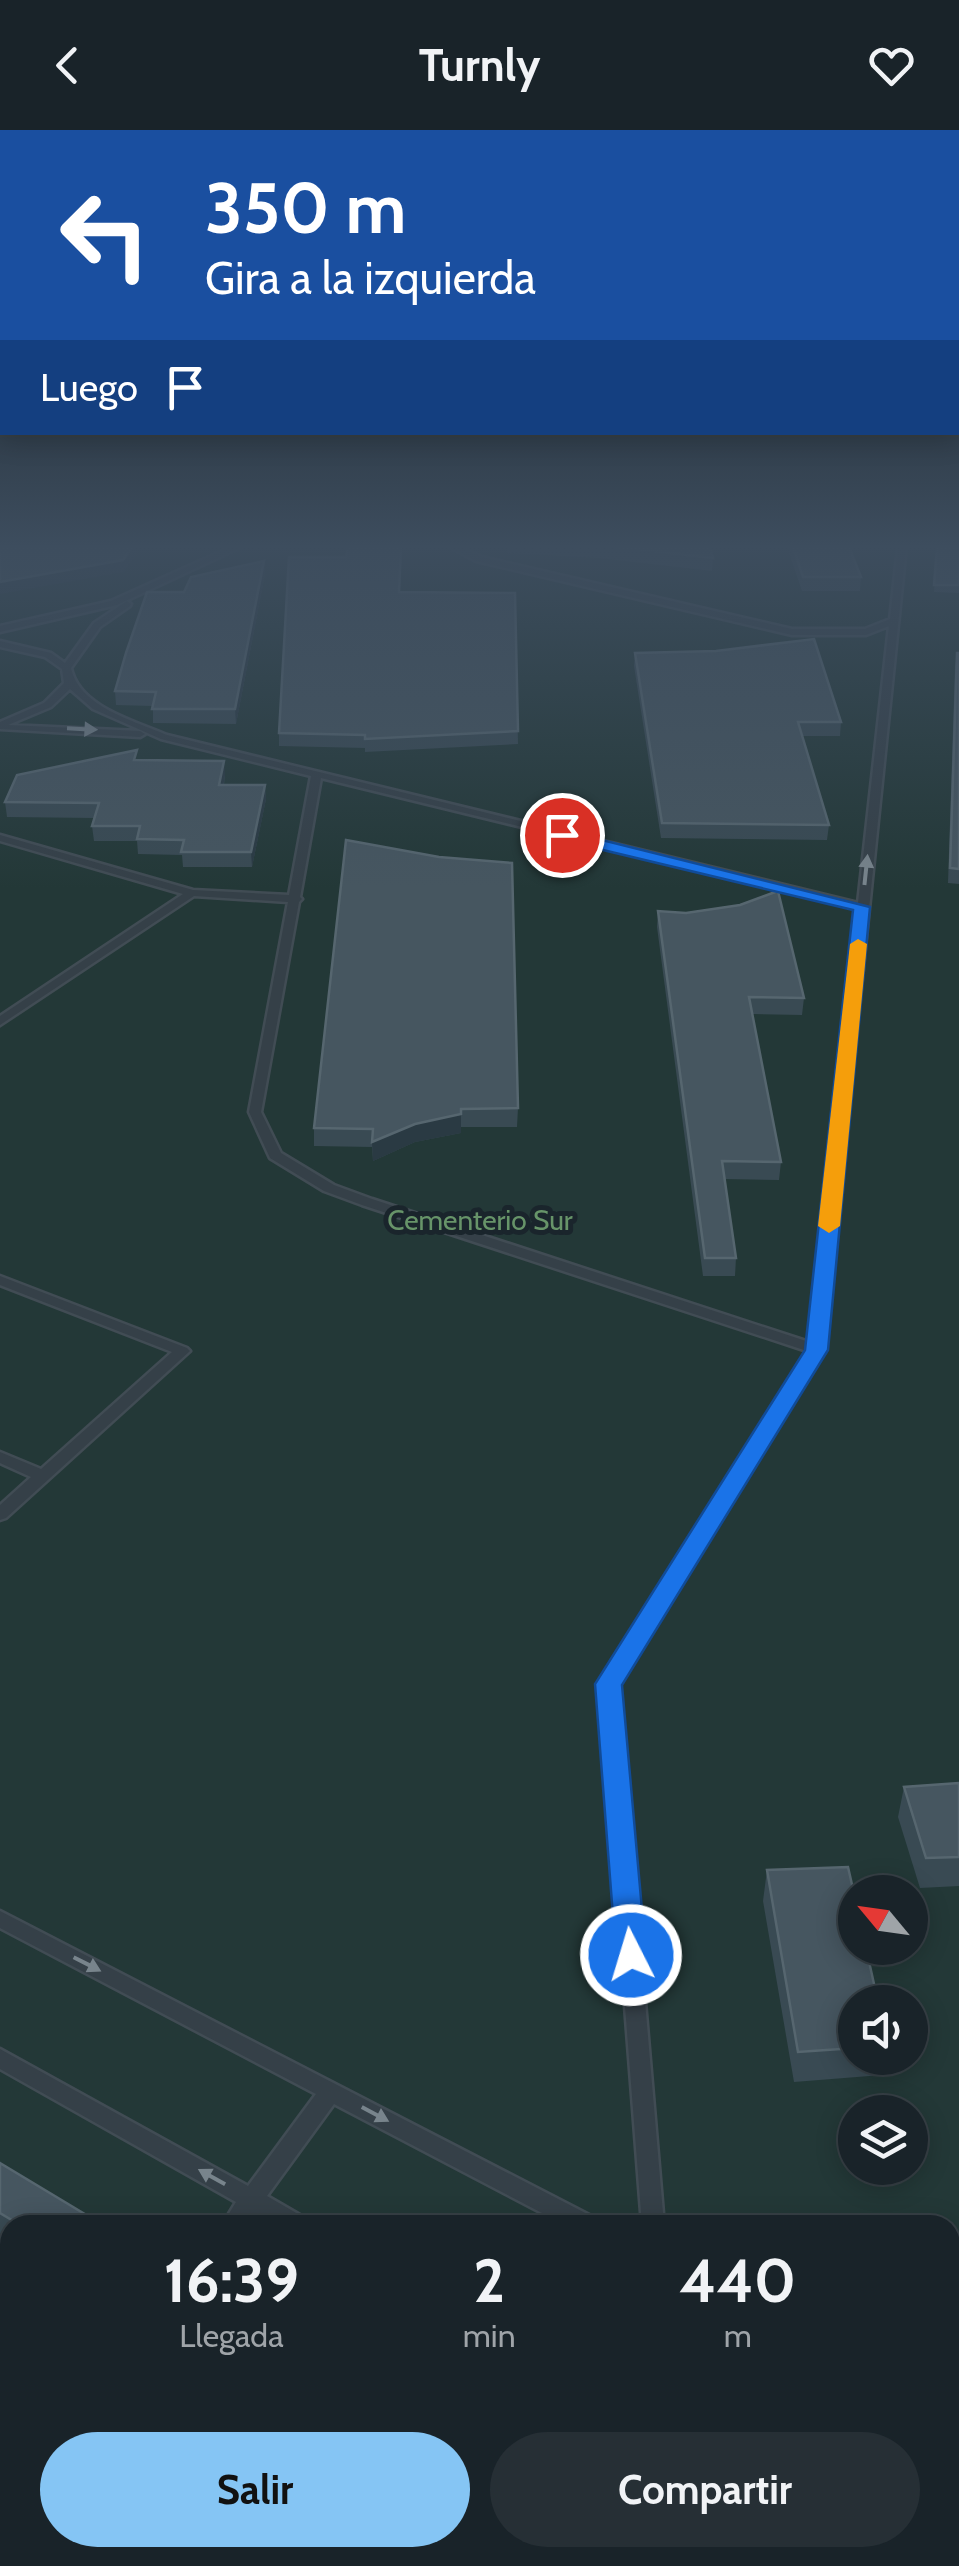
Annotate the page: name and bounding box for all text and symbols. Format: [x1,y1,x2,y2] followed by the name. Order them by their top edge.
[40,38,95,93] icon: back
[419,38,540,92] text: Turnly
[864,38,919,93] icon: heart
[205,165,406,251] text: 350 m
[40,170,170,300] icon: left
[205,251,536,305] text: Gira a la izquierda
[158,360,213,415] icon: arrive
[40,364,138,411] text: Luego
[67,721,99,737] one-way arrow
[520,793,605,878] pin
[535,808,590,863] icon: arrive
[858,853,874,885] one-way arrow
[387,1203,573,1237] park label: Cementerio Sur
[838,1875,928,1965] north arrow
[838,1875,928,2185] map controls
[579,1903,683,2007] position arrow
[72,1955,101,1972] one-way arrow
[838,1985,928,2075] button: sound
[838,2095,928,2185] button: layers
[361,2105,390,2122] one-way arrow
[197,2169,226,2186] one-way arrow
[164,2244,299,2317] text: 16:39
[473,2244,505,2317] text: 2
[679,2244,796,2317] text: 440
[179,2316,284,2355] text: Llegada
[463,2316,516,2355] text: min
[724,2316,752,2355] text: m
[40,2432,470,2547] button: Salir
[490,2432,920,2547] button: Compartir

